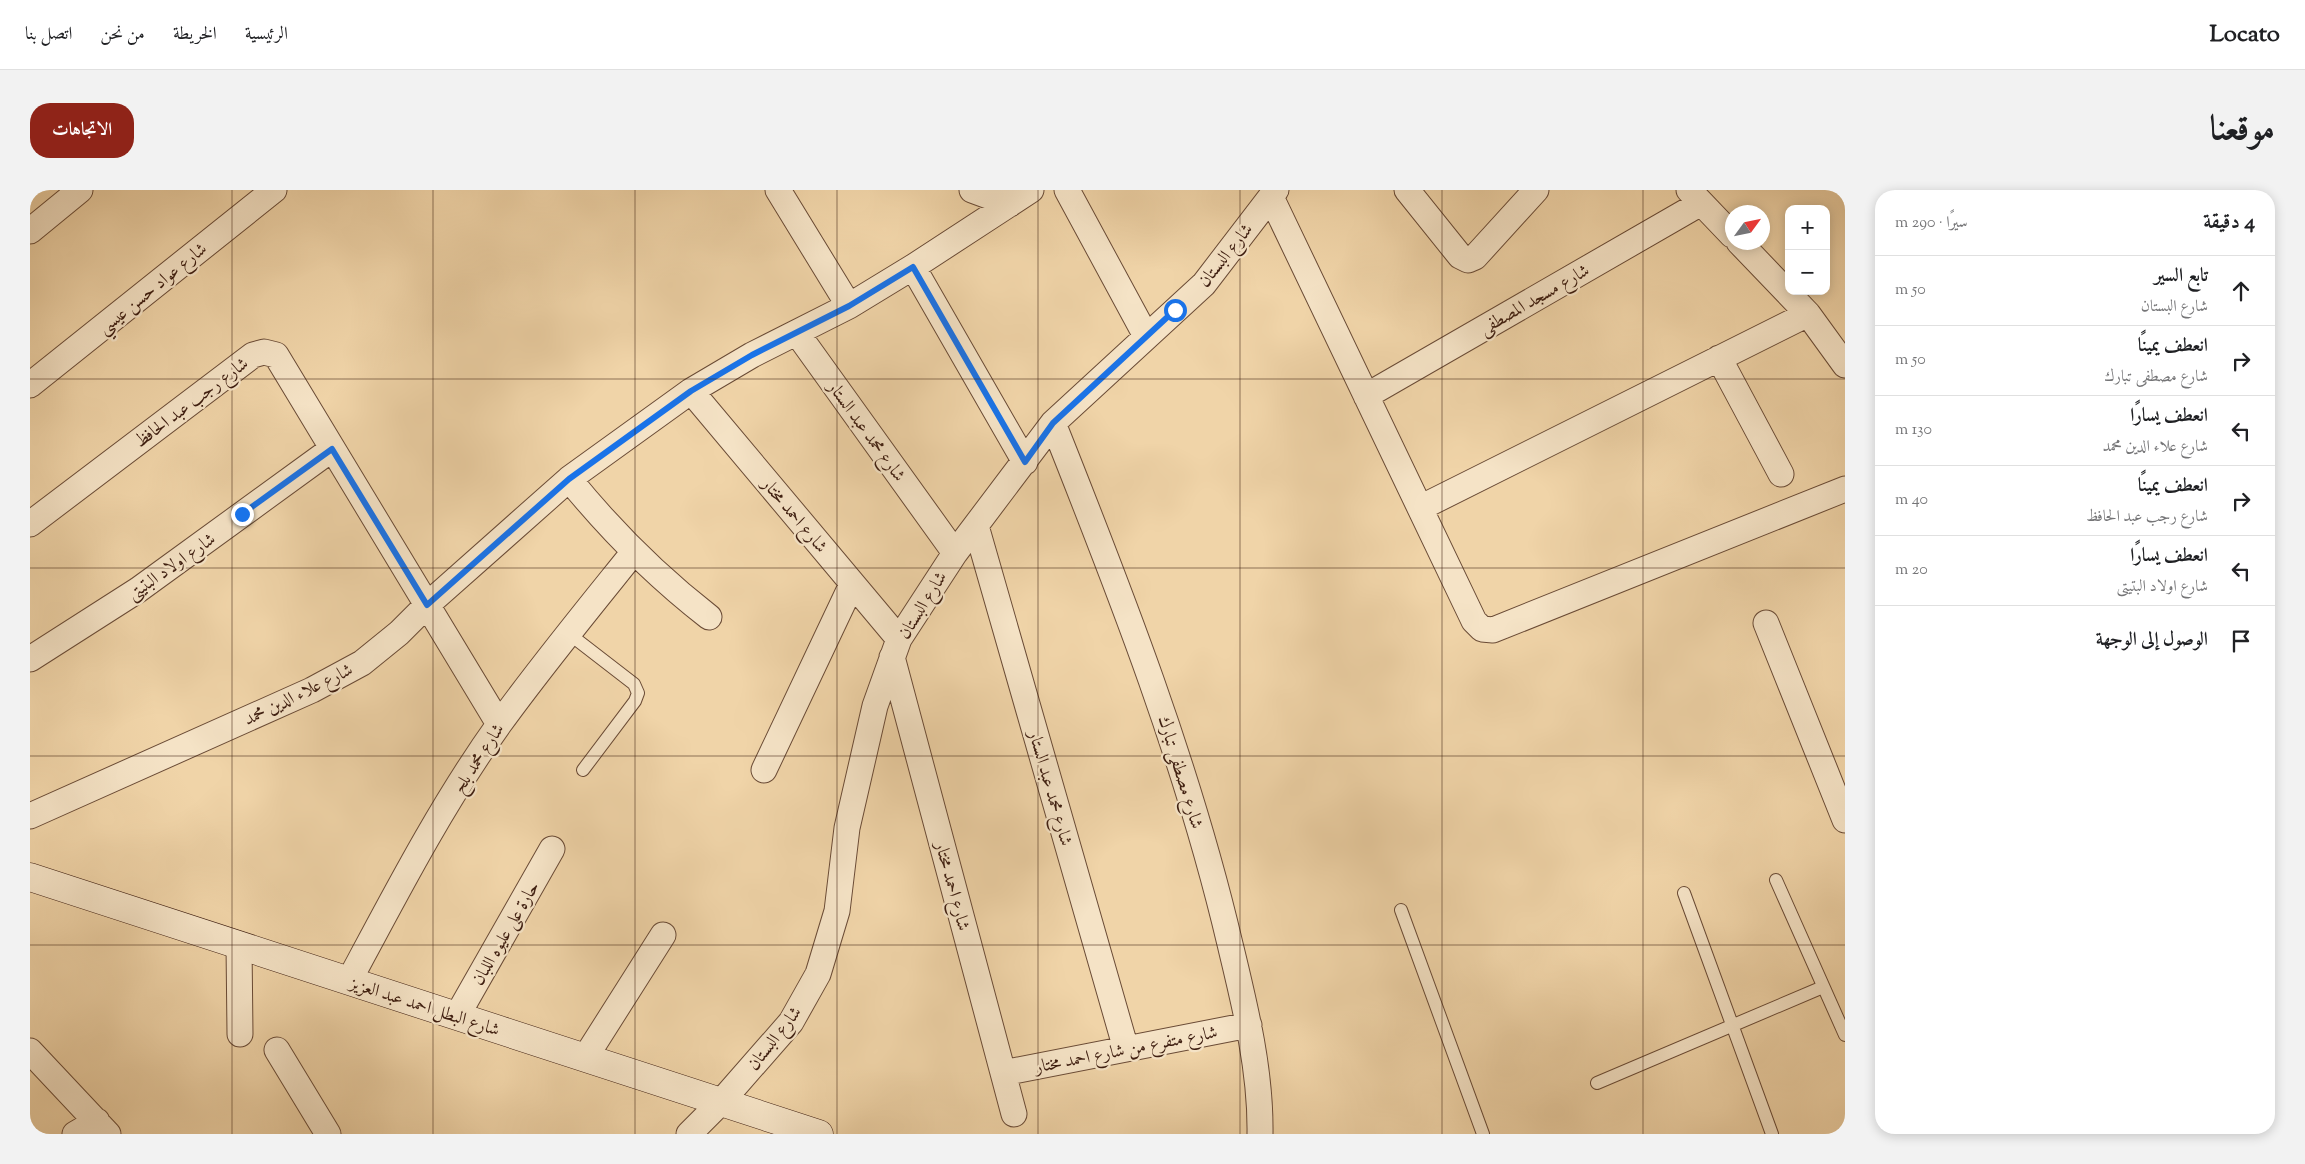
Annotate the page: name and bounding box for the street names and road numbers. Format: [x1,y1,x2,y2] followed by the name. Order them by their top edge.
[1193,219,1260,294] street label: شارع البستان
[93,237,215,343] street label: شارع عواد حسن عيسي
[1475,259,1595,343] street label: شارع مسجد المصطفى
[130,352,255,455] street label: شارع رجب عبد الحافظ
[819,375,911,488] street label: شارع محمد عبد الستار
[753,472,833,560] street label: شارع احمد مختار
[122,527,222,608] street label: شارع اولاد البتيتى
[893,567,955,645] street label: شارع البستان
[240,658,358,733] street label: شارع علاء الدين محمد
[1150,713,1209,832] street label: شارع مصطفى تبارك
[447,719,513,800] street label: شارع محمد بلح
[1020,726,1078,849] street label: شارع محمد عبد الستار
[926,837,975,934] street label: شارع احمد مختار
[466,877,547,991] street label: حارة على عليوه اللبان
[344,971,503,1044] street label: شارع البطل احمد عبد العزيز
[742,1001,809,1077] street label: شارع البستان
[1031,1020,1220,1082] street label: شارع متفرع من شارع احمد مختار

